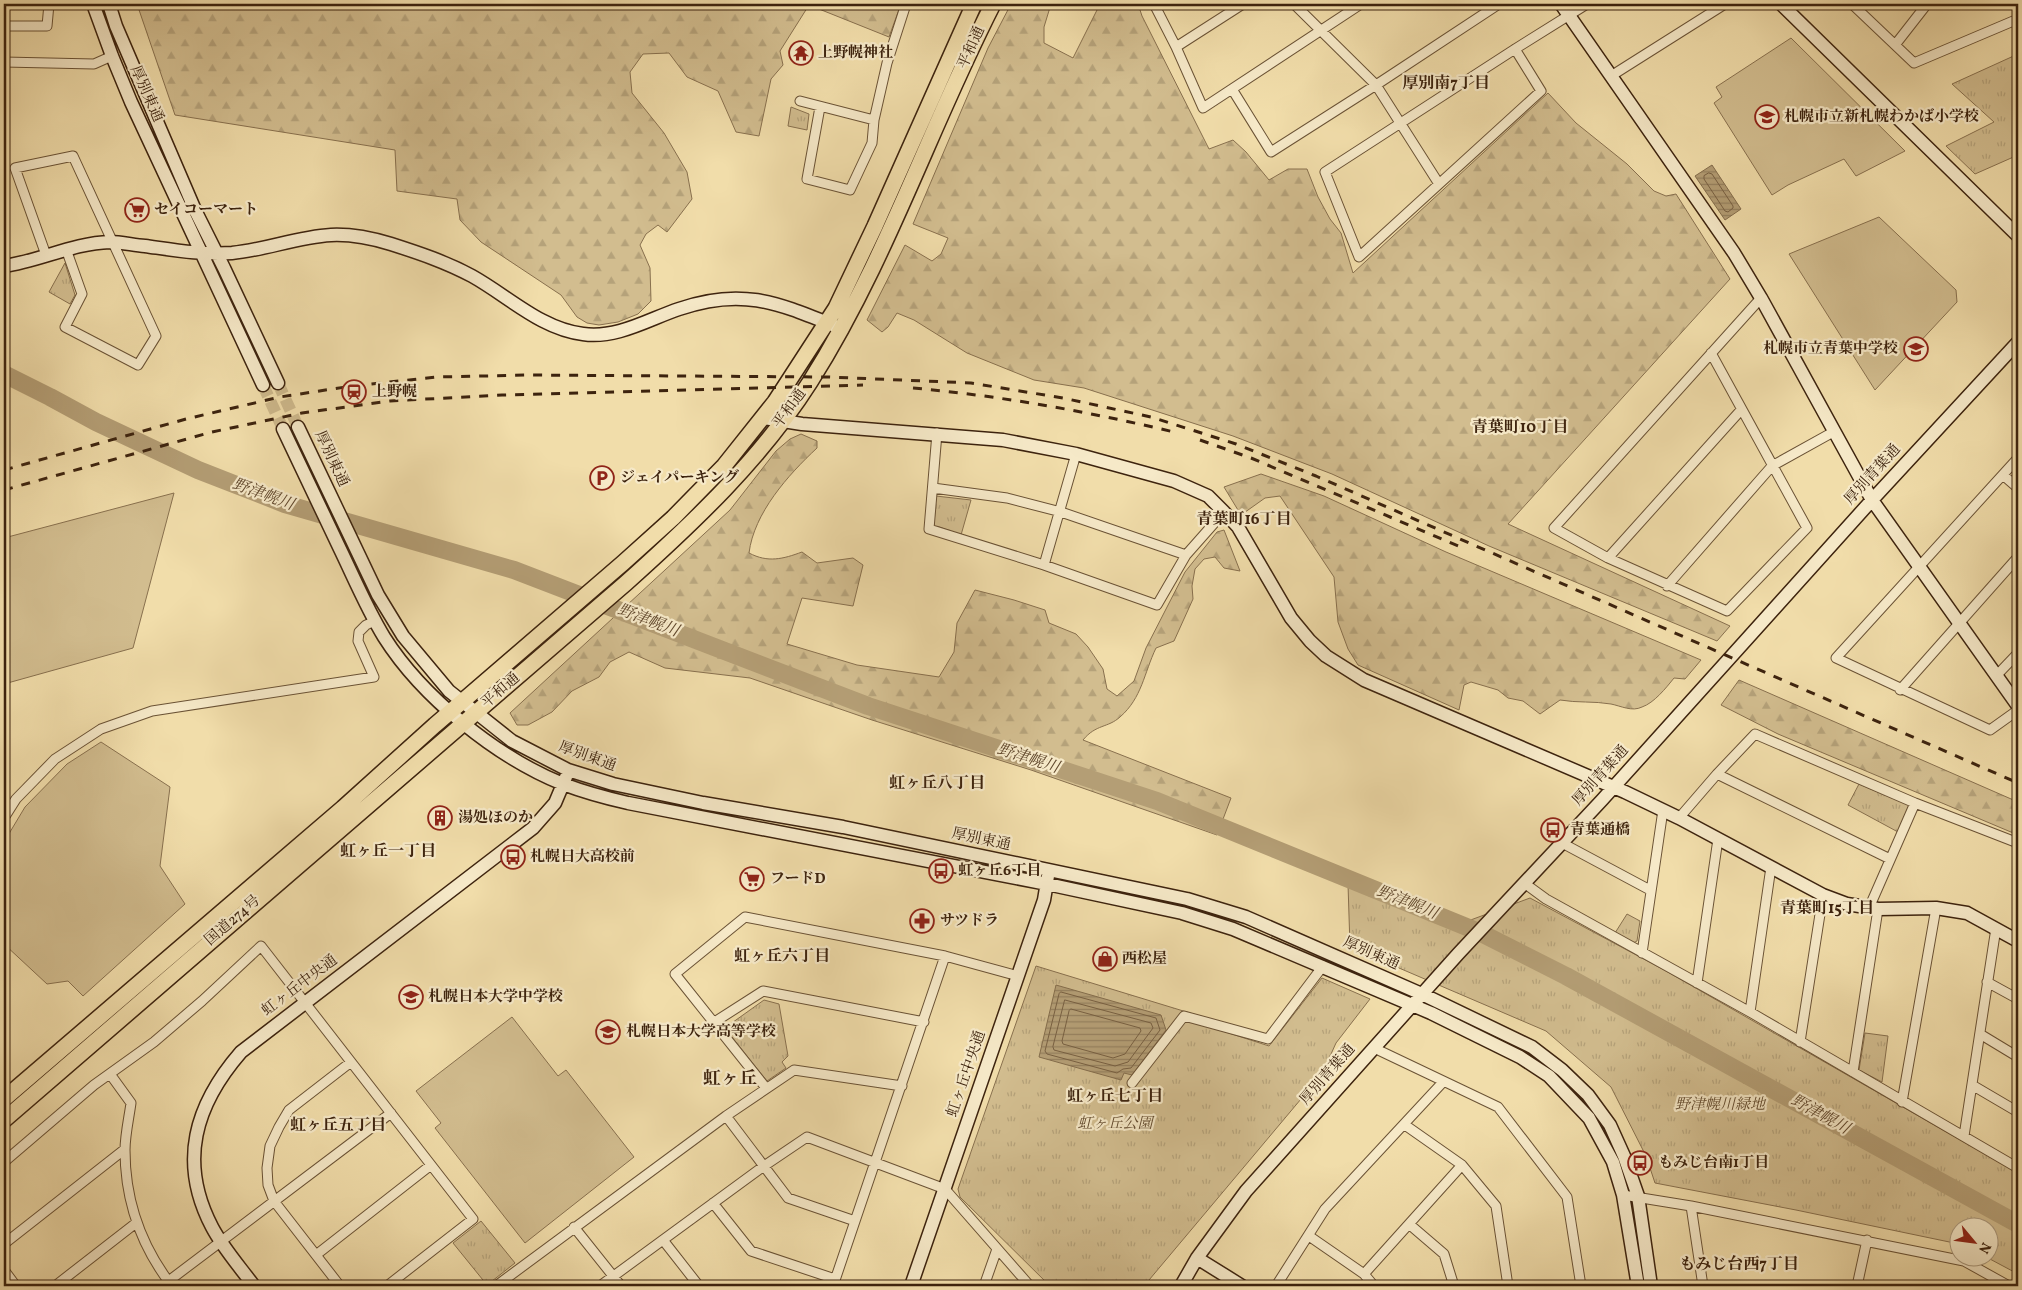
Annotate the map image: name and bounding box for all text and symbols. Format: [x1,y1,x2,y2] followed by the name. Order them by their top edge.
[953,23,991,73] street label: 平和通
[788,40,814,66] temple icon: 上野幌神社
[818,43,893,64] place label: 上野幌神社
[124,62,168,126] street label: 厚別東通
[1402,73,1490,95] district label: 厚別南7丁目
[1754,104,1780,130] school or university icon: 札幌市立新札幌わかば小学校
[1784,107,1979,128] place label: 札幌市立新札幌わかば小学校
[124,197,150,223] supermarket icon: セイコーマート
[154,200,258,221] place label: セイコーマート
[1903,336,1929,362] school or university icon: 札幌市立青葉中学校
[1763,339,1898,360] place label: 札幌市立青葉中学校
[341,379,367,405] station icon: 上野幌
[372,382,417,403] place label: 上野幌
[768,385,812,433] street label: 平和通
[1472,417,1568,439] district label: 青葉町10丁目
[309,427,353,491] street label: 厚別東通
[1840,440,1906,510] street label: 厚別青葉通
[589,465,615,491] parking icon: ジェイパーキング
[620,468,739,489] place label: ジェイパーキング
[229,474,299,517] water label: 野津幌川
[1196,509,1292,531] district label: 青葉町16丁目
[614,599,684,643] water label: 野津幌川
[477,668,525,714] street label: 平和通
[555,737,619,777] street label: 厚別東通
[994,739,1064,780] water label: 野津幌川
[1568,741,1634,811] street label: 厚別青葉通
[889,773,985,795] district label: 虹ヶ丘八丁目
[427,805,453,831] building icon: 湯処ほのか
[458,808,533,829] place label: 湯処ほのか
[1540,817,1566,843] bus stop icon: 青葉通橋
[1570,820,1630,841] place label: 青葉通橋
[949,823,1013,857] street label: 厚別東通
[340,841,436,863] district label: 虹ヶ丘一丁目
[500,844,526,870] bus stop icon: 札幌日大高校前
[530,847,635,868] place label: 札幌日大高校前
[928,858,954,884] bus stop icon: 虹ヶ丘6丁目
[958,861,1041,882] place label: 虹ヶ丘6丁目
[739,866,765,892] supermarket icon: フードD
[770,869,826,890] place label: フードD
[1373,881,1443,926] water label: 野津幌川
[201,891,265,951] street label: 国道274号
[1780,898,1874,920] district label: 青葉町15丁目
[909,908,935,934] pharmacy icon: サツドラ
[940,911,999,932] place label: サツドラ
[1339,932,1403,976] street label: 厚別東通
[734,946,830,968] district label: 虹ヶ丘六丁目
[1092,946,1118,972] shop icon: 西松屋
[1122,949,1167,970] place label: 西松屋
[258,951,342,1021] street label: 虹ヶ丘中央通
[398,984,424,1010] school or university icon: 札幌日本大学中学校
[428,987,563,1008] place label: 札幌日本大学中学校
[595,1019,621,1045] school or university icon: 札幌日本大学高等学校
[626,1022,776,1043] place label: 札幌日本大学高等学校
[942,1028,992,1120] street label: 虹ヶ丘中央通
[1295,1040,1361,1110] street label: 厚別青葉通
[703,1067,757,1092] district label: 虹ヶ丘
[1067,1086,1163,1108] district label: 虹ヶ丘七丁目
[1787,1090,1855,1141] water label: 野津幌川
[1675,1095,1767,1116] park label: 野津幌川緑地
[1077,1114,1155,1135] park label: 虹ヶ丘公園
[290,1115,386,1137] district label: 虹ヶ丘五丁目
[1627,1150,1653,1176] bus stop icon: もみじ台南1丁目
[1658,1153,1769,1174] place label: もみじ台南1丁目
[1950,1218,2000,1268] north arrow
[1973,1239,1995,1257] text: N
[1679,1254,1799,1276] district label: もみじ台西7丁目

